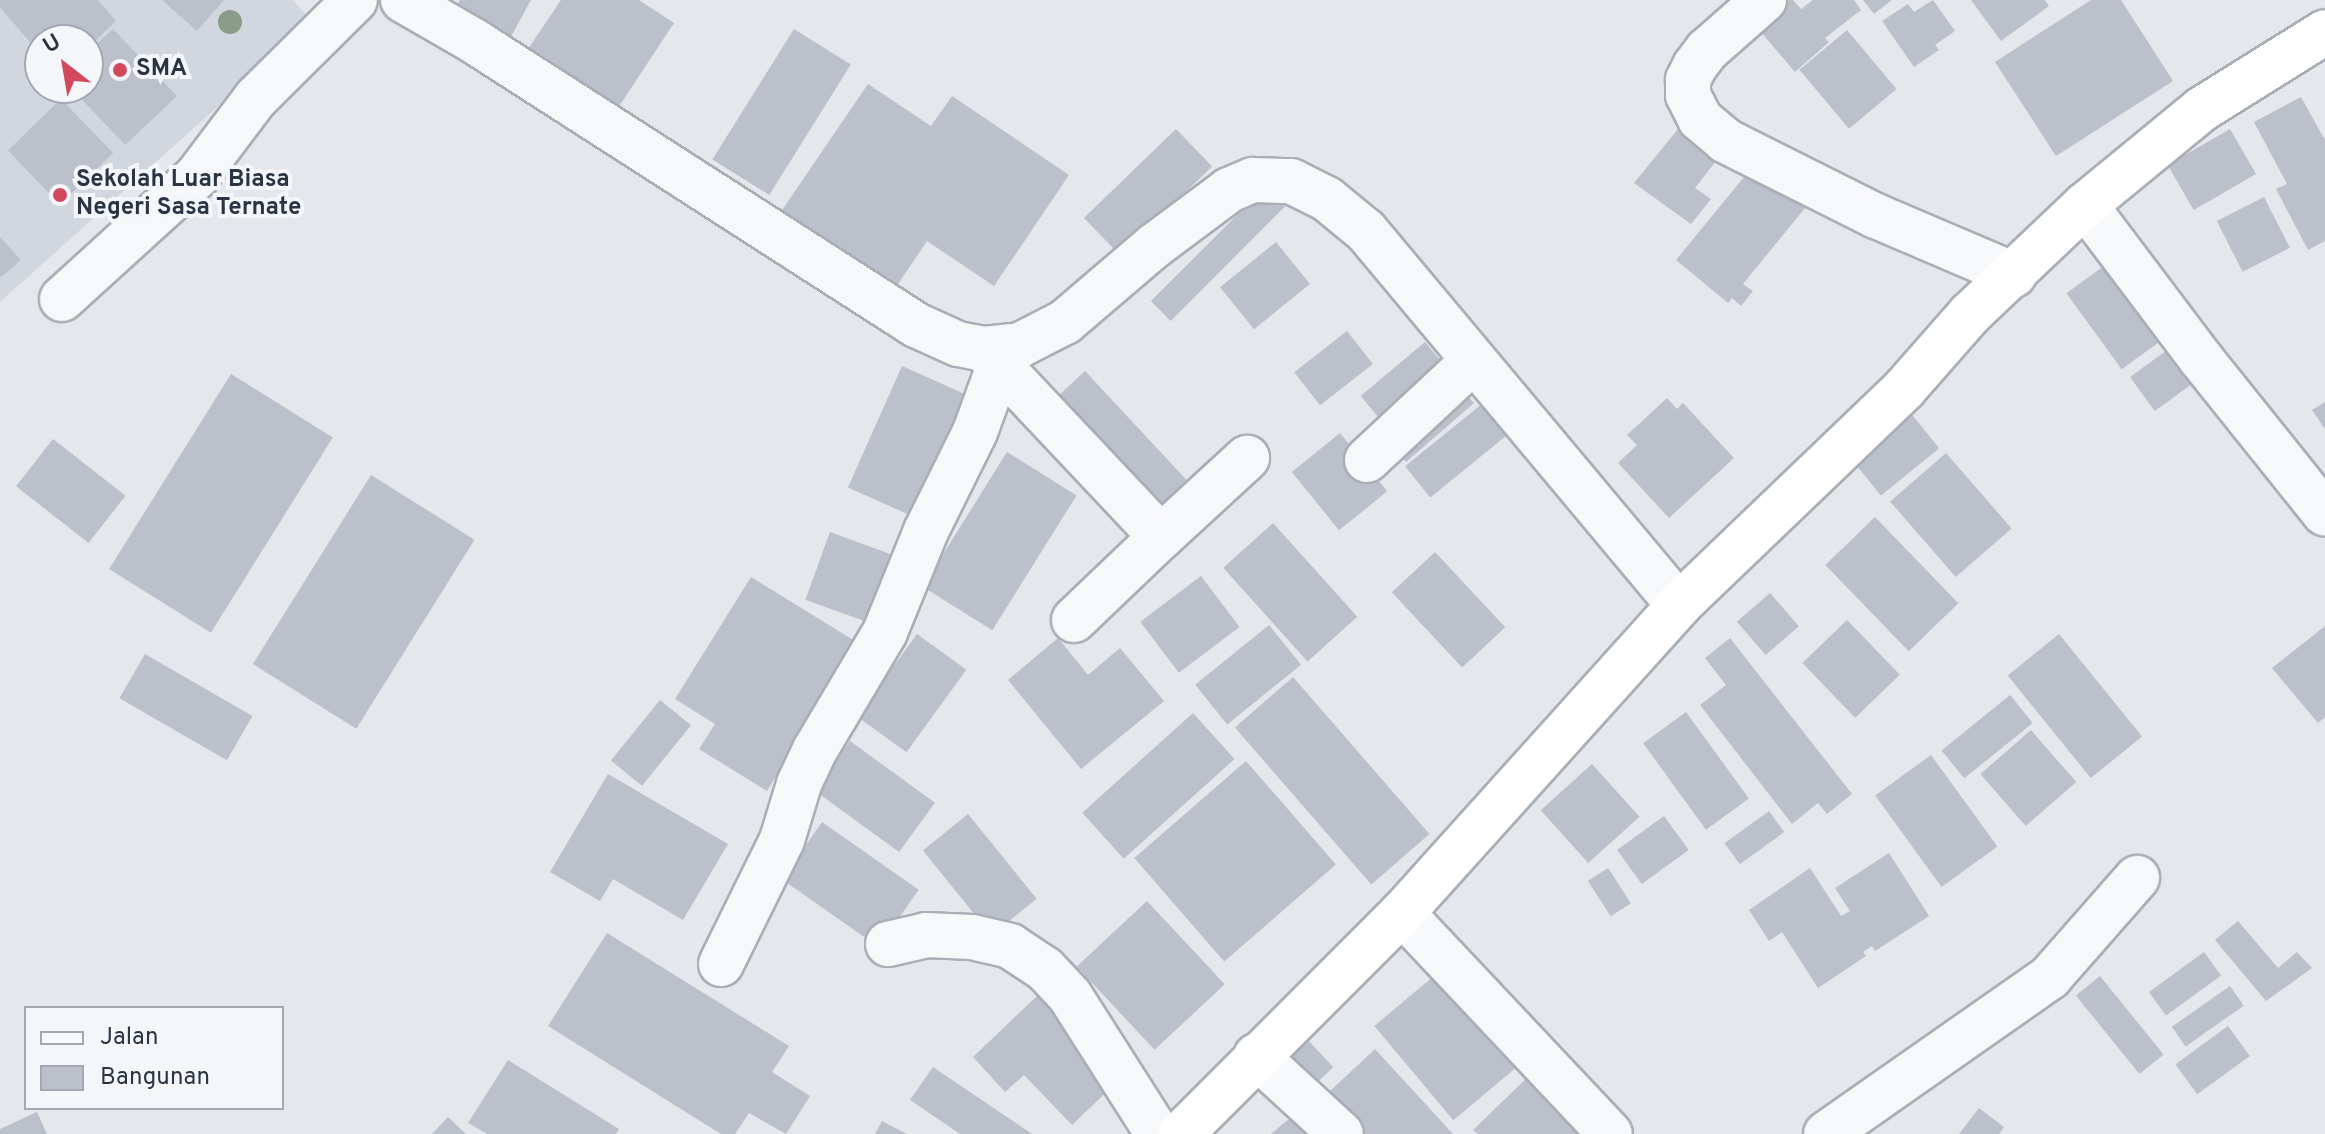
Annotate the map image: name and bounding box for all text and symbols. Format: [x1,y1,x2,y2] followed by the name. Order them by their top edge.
[24,24,104,104] north arrow
[39,29,66,60] text: U
[136,56,187,84] place label: SMA
[111,61,129,79] marker: SMA
[76,167,301,223] place label: Sekolah Luar Biasa Negeri Sasa Ternate
[51,186,69,204] marker: Sekolah Luar Biasa Negeri Sasa Ternate
[24,1006,284,1110] legend
[100,1023,158,1053] text: Jalan
[100,1063,210,1093] text: Bangunan

